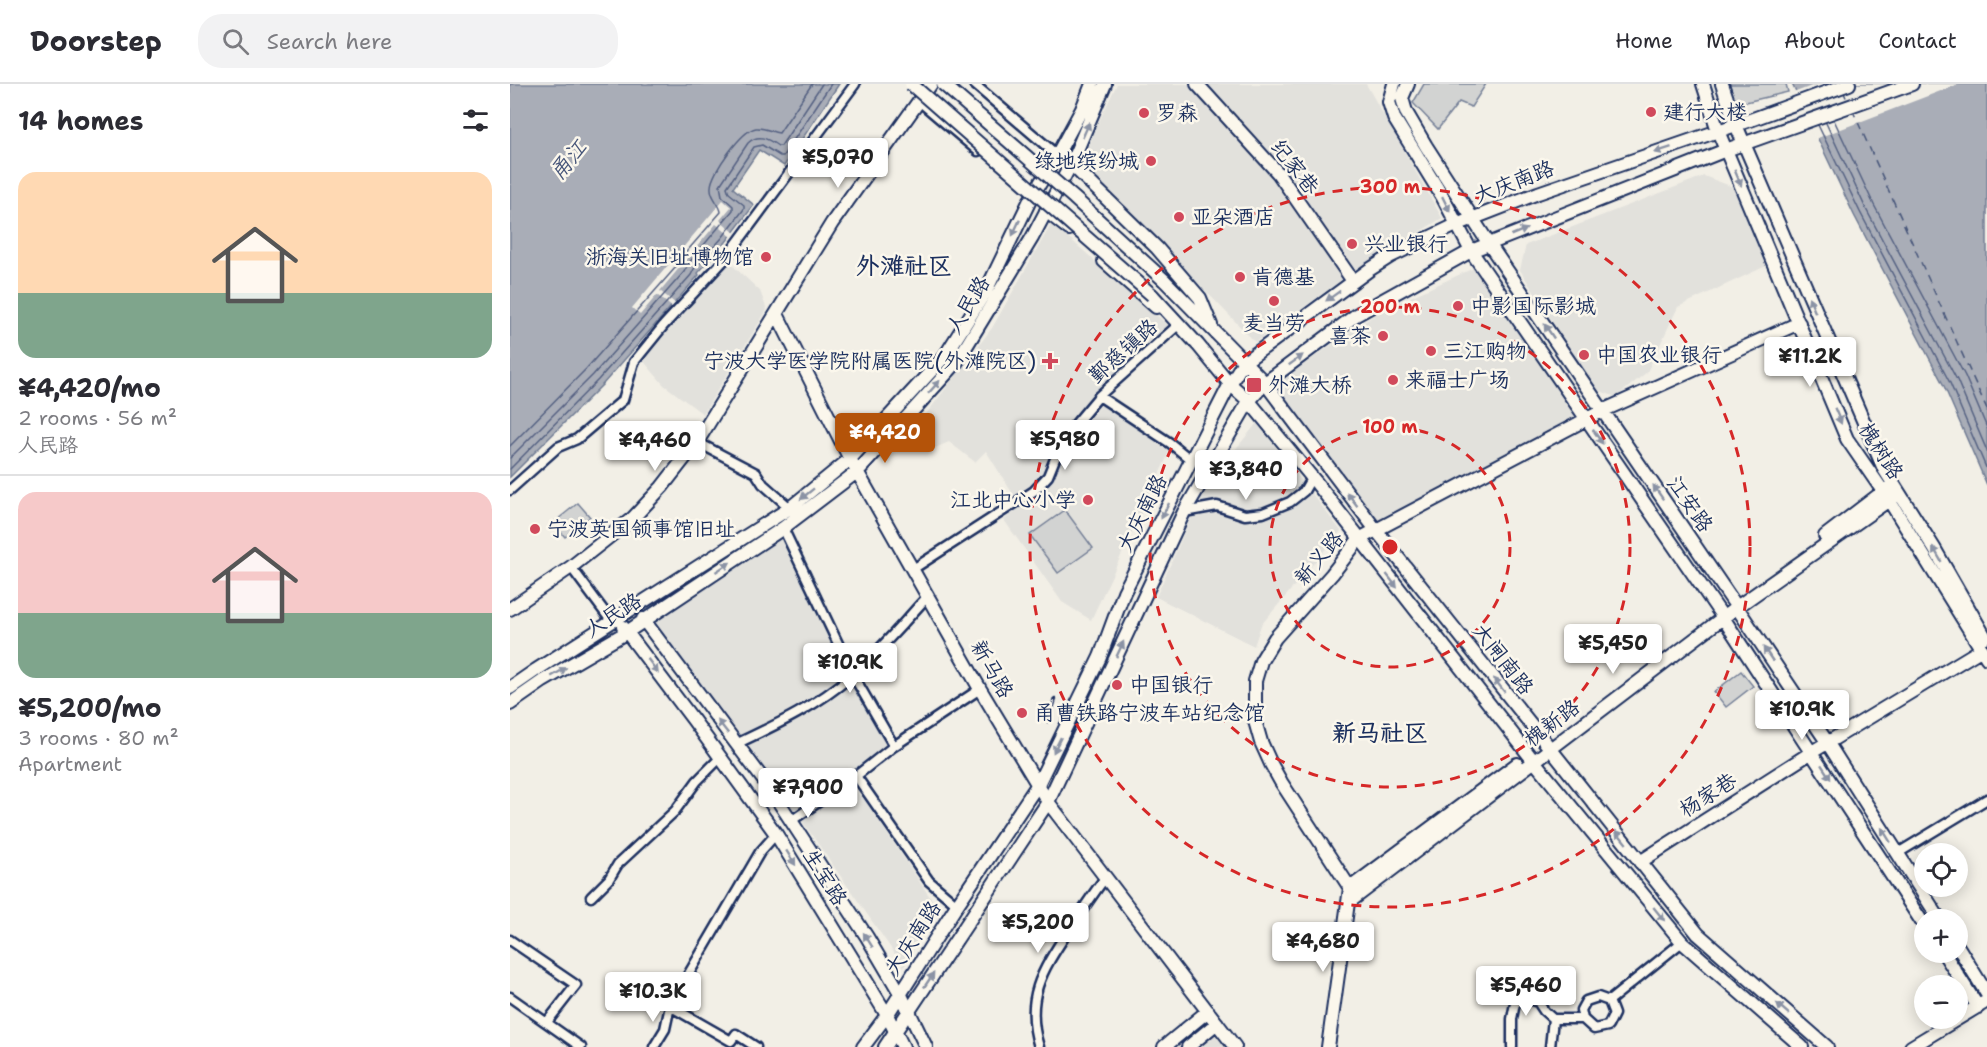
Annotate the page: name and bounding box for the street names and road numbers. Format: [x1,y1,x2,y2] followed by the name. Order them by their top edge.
[1265,134,1325,200] street label: 纪家巷
[1470,154,1558,210] street label: 大庆南路
[940,271,996,339] street label: 人民路
[1082,312,1164,390] street label: 鄞慈镇路
[1852,417,1910,485] street label: 槐树路
[1110,469,1174,557] street label: 大庆南路
[1660,470,1720,538] street label: 江安路
[1288,525,1350,591] street label: 新义路
[579,586,647,644] street label: 人民路
[1466,617,1540,701] street label: 大闸南路
[964,635,1020,703] street label: 新马路
[1518,693,1586,753] street label: 槐新路
[1674,766,1742,824] street label: 杨家巷
[796,843,854,911] street label: 生宝路
[878,895,948,981] street label: 大庆南路

